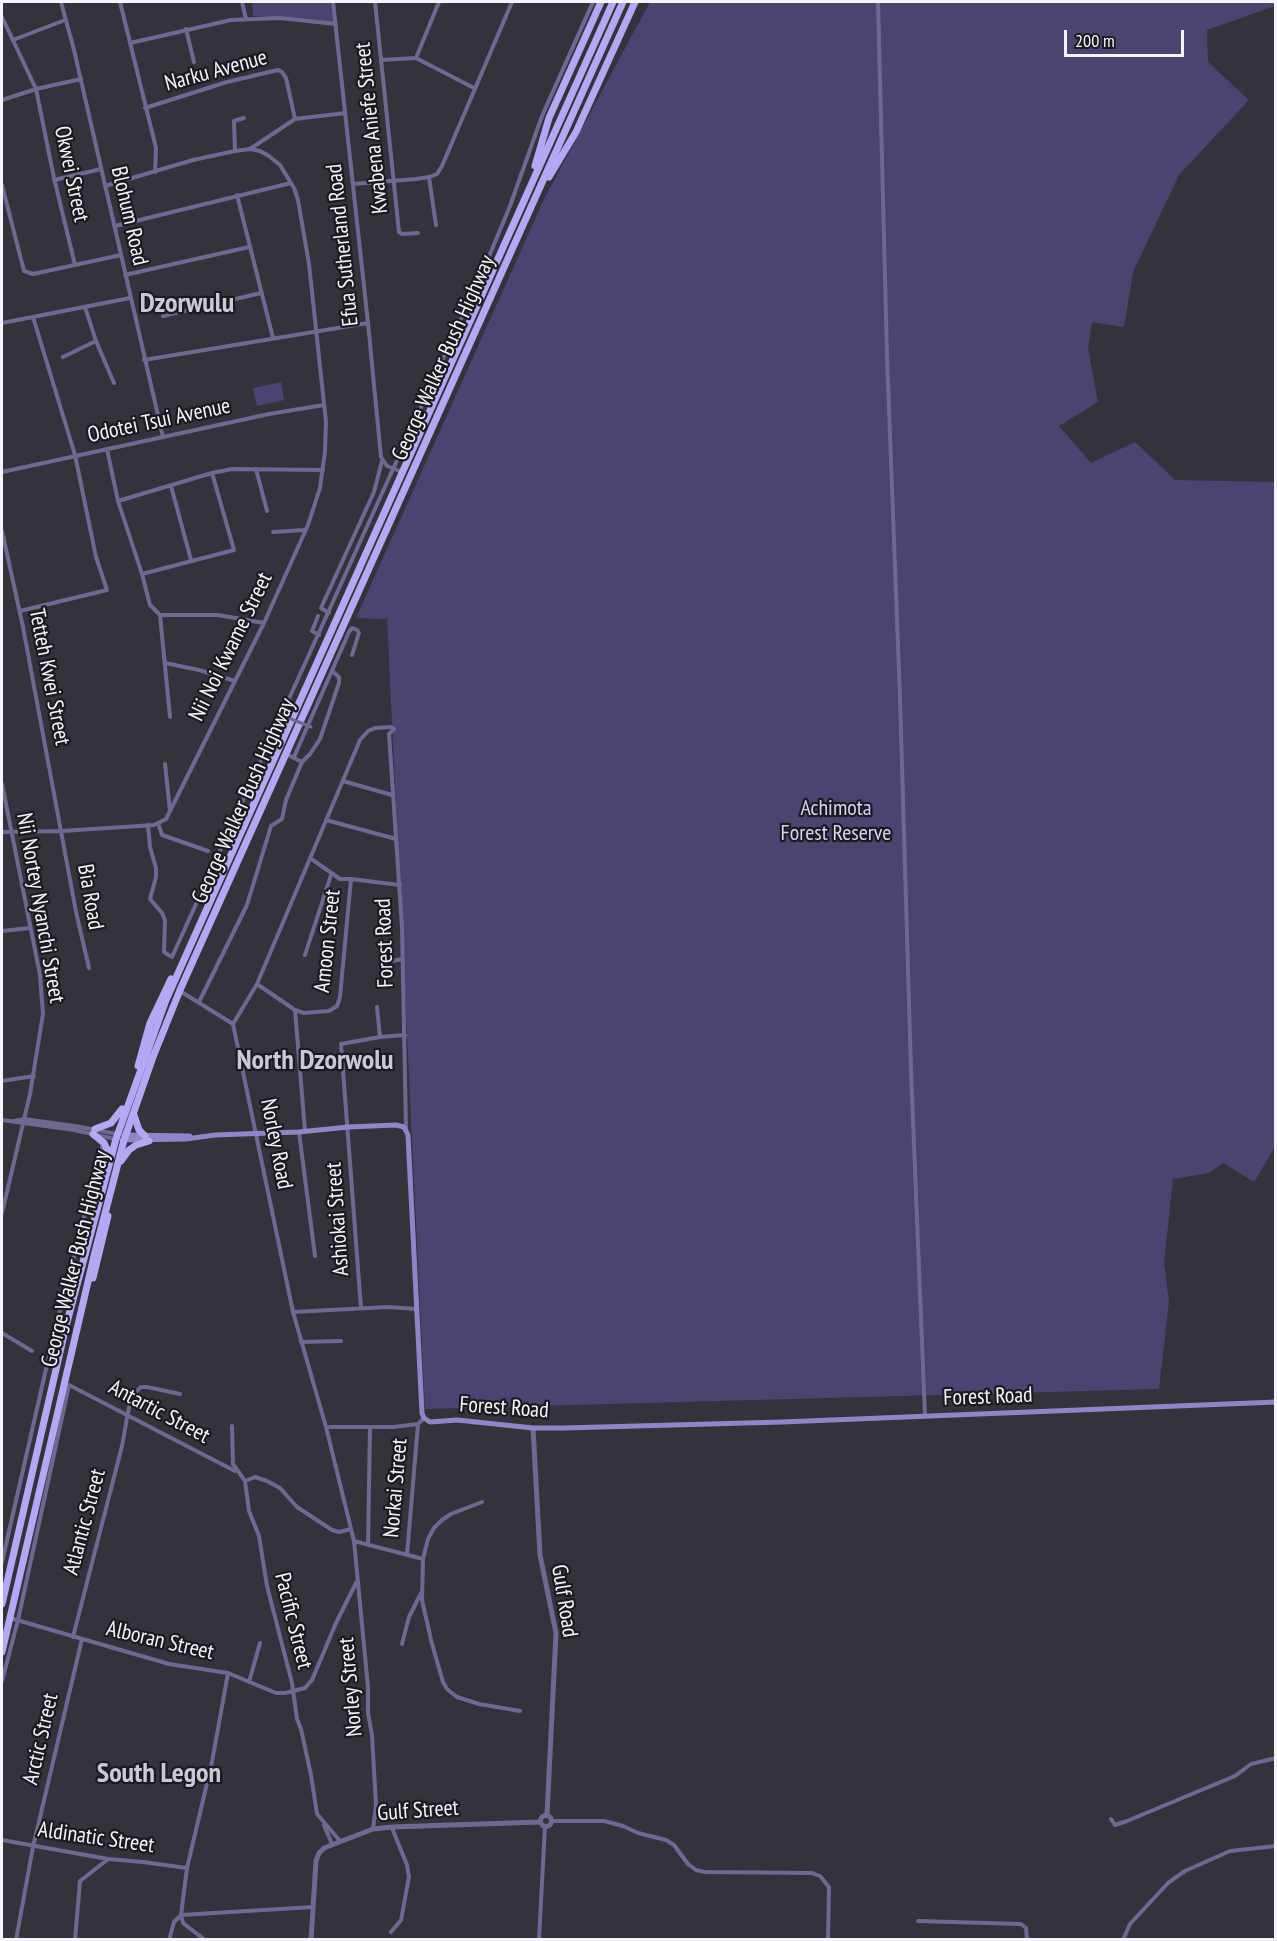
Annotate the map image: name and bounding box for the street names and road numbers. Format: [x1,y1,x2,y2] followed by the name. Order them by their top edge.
[350,41,394,215] street label: Kwabena Aniefe Street
[162,45,270,97] street label: Narku Avenue
[48,124,94,224] street label: Okwei Street
[321,162,365,328] street label: Efua Sutherland Road
[105,164,153,268] street label: Blohum Road
[387,251,501,465] street label: George Walker Bush Highway
[85,393,233,449] street label: Odotei Tsui Avenue
[184,568,278,726] street label: Nii Noi Kwame Street
[23,606,75,748] street label: Tetteh Kwei Street
[187,694,301,908] street label: George Walker Bush Highway
[10,811,70,1005] street label: Nii Nortey Nyanchi Street
[71,862,109,932] street label: Bia Road
[309,888,347,994] street label: Amoon Street
[370,898,400,988] street label: Forest Road
[254,1096,298,1192] street label: Norley Road
[36,1148,116,1370] street label: George Walker Bush Highway
[321,1161,355,1277] street label: Ashiokai Street
[104,1374,214,1450] street label: Antartic Street
[943,1382,1033,1412] street label: Forest Road
[458,1392,550,1424] street label: Forest Road
[379,1437,413,1539] street label: Norkai Street
[58,1466,112,1578] street label: Atlantic Street
[545,1563,583,1639] street label: Gulf Road
[268,1570,318,1672] street label: Pacific Street
[104,1616,216,1666] street label: Alboran Street
[334,1636,368,1738] street label: Norley Street
[18,1691,64,1787] street label: Arctic Street
[377,1795,459,1827] street label: Gulf Street
[36,1817,156,1859] street label: Aldinatic Street

